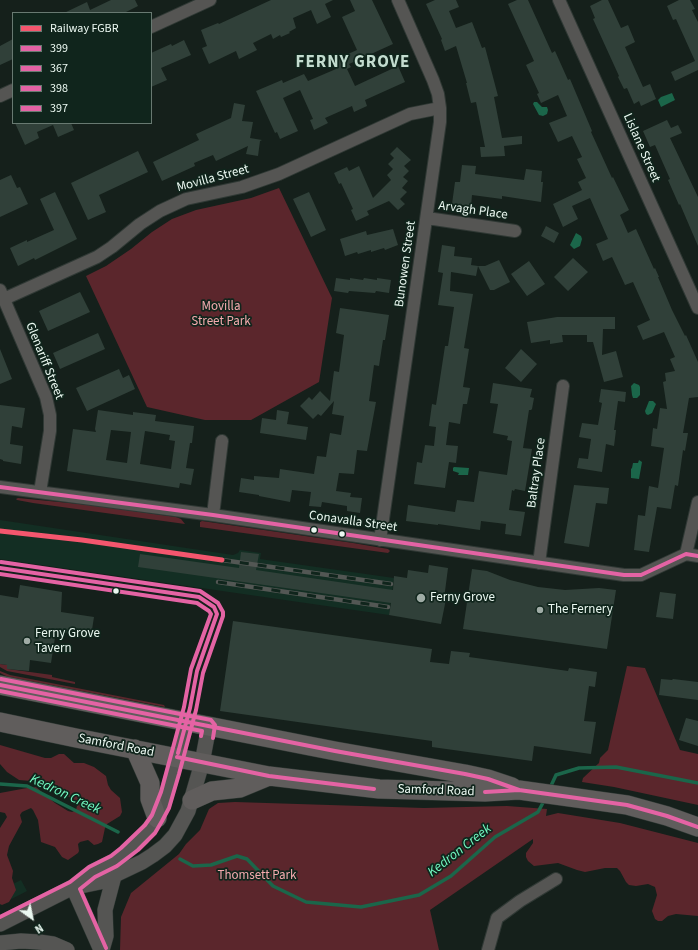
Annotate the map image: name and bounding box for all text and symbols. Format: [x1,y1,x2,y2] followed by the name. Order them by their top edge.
[12,12,152,124] legend
[50,20,119,37] text: Railway FGBR
[50,40,68,57] text: 399
[296,53,410,73] district label: FERNY GROVE
[50,60,68,77] text: 367
[50,80,68,97] text: 398
[50,100,68,117] text: 397
[619,111,663,185] street label: Lislane Street
[175,162,251,196] street label: Movilla Street
[437,198,509,224] street label: Arvagh Place
[392,220,420,308] street label: Bunowen Street
[191,299,251,330] park label: Movilla Street Park
[21,320,67,402] street label: Glenariff Street
[524,437,550,509] street label: Baltray Place
[308,508,398,536] street label: Conavalla Street
[309,525,319,535] unlabelled marker
[337,529,347,539] unlabelled marker
[111,586,121,596] unlabelled marker
[430,590,495,606] place label: Ferny Grove
[415,592,427,604] marker: Ferny Grove
[548,602,613,618] place label: The Fernery
[535,605,545,615] marker: The Fernery
[35,626,100,657] place label: Ferny Grove Tavern
[22,636,32,646] marker: Ferny Grove Tavern
[77,731,155,761] street label: Samford Road
[27,771,103,819] water label: Kedron Creek
[397,782,475,800] street label: Samford Road
[425,821,495,881] water label: Kedron Creek
[217,868,297,884] park label: Thomsett Park
[12,898,52,938] north arrow
[32,920,46,937] text: N

